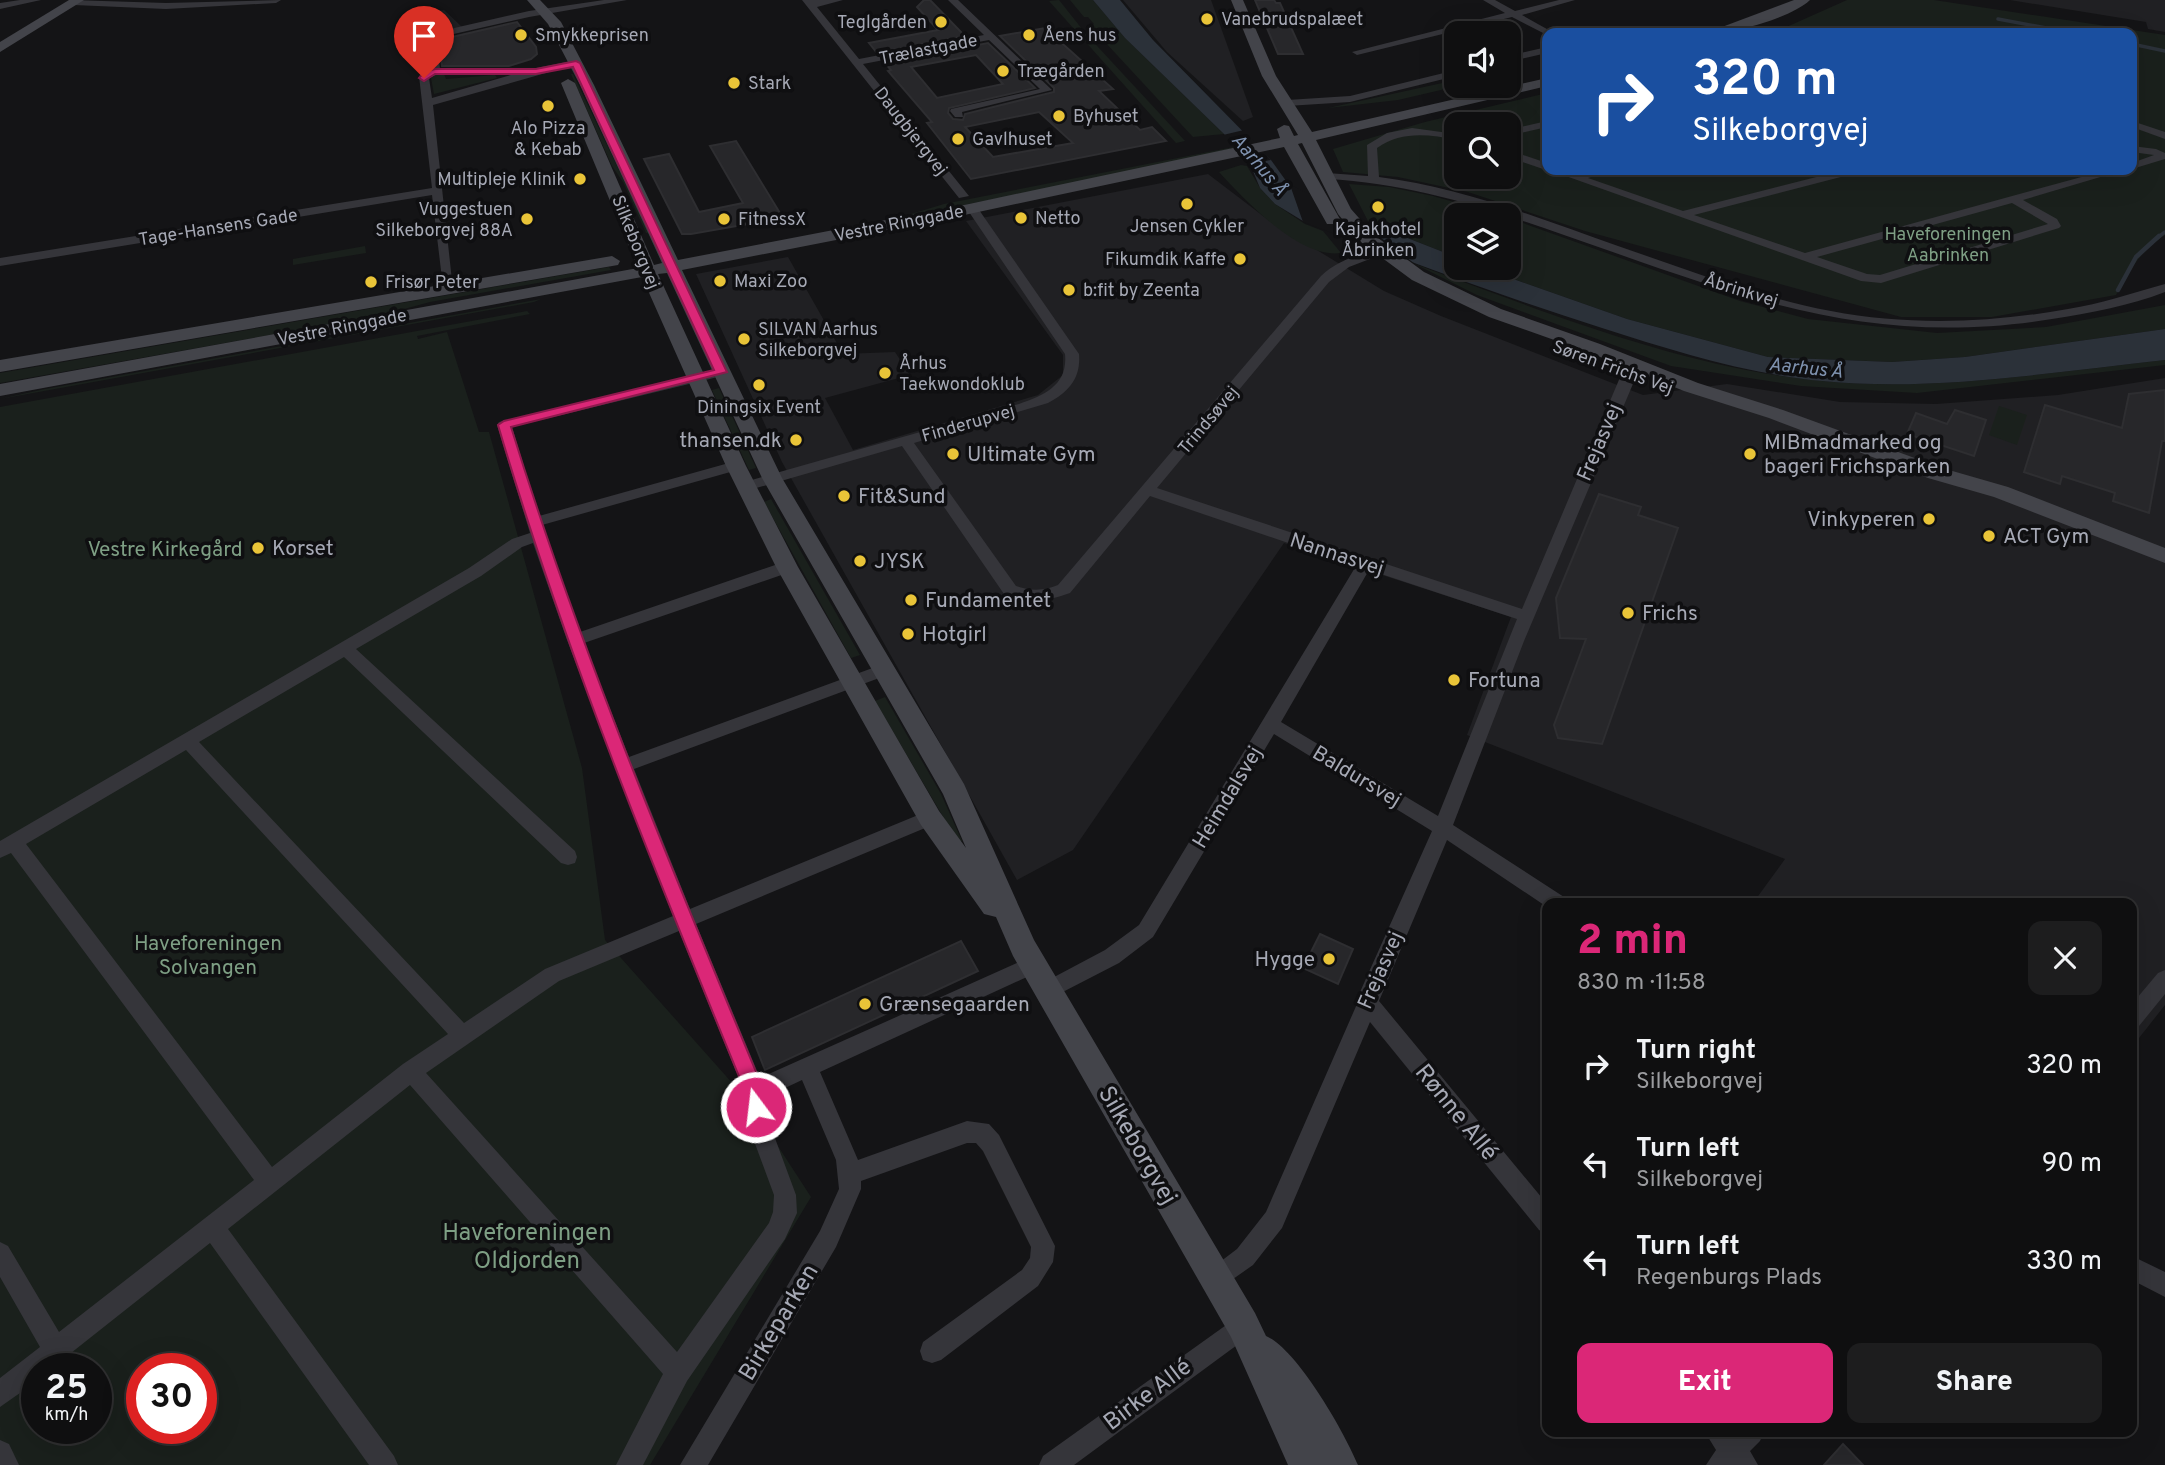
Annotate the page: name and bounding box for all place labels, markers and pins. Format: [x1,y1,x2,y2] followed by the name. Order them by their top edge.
[394,6,454,78] pin
[1221,9,1363,32] place label: Vanebrudspalæet
[1199,11,1215,27] marker: Vanebrudspalæet
[837,12,927,35] place label: Teglgården
[933,14,949,30] marker: Teglgården
[535,25,649,48] place label: Smykkeprisen
[1043,25,1116,48] place label: Åens hus
[513,27,529,43] marker: Smykkeprisen
[1021,27,1037,43] marker: Åens hus
[1017,61,1105,84] place label: Trægården
[995,63,1011,79] marker: Trægården
[748,73,791,96] place label: Stark
[726,75,742,91] marker: Stark
[540,98,556,114] marker: Alo Pizza & Kebab
[1073,106,1139,129] place label: Byhuset
[1051,108,1067,124] marker: Byhuset
[511,118,585,162] place label: Alo Pizza & Kebab
[972,129,1053,152] place label: Gavlhuset
[950,131,966,147] marker: Gavlhuset
[437,169,566,192] place label: Multipleje Klinik
[572,171,588,187] marker: Multipleje Klinik
[1179,196,1195,212] marker: Jensen Cykler
[375,199,513,243] place label: Vuggestuen Silkeborgvej 88A
[1370,199,1386,215] marker: Kajakhotel Åbrinken
[1035,208,1081,231] place label: Netto
[738,209,806,232] place label: FitnessX
[1013,210,1029,226] marker: Netto
[519,211,535,227] marker: Vuggestuen Silkeborgvej 88A
[716,211,732,227] marker: FitnessX
[1130,216,1244,239] place label: Jensen Cykler
[1335,219,1421,263] place label: Kajakhotel Åbrinken
[1105,249,1226,272] place label: Fikumdik Kaffe
[1232,251,1248,267] marker: Fikumdik Kaffe
[734,271,808,294] place label: Maxi Zoo
[385,272,479,295] place label: Frisør Peter
[712,273,728,289] marker: Maxi Zoo
[363,274,379,290] marker: Frisør Peter
[1083,280,1200,303] place label: b:fit by Zeenta
[1061,282,1077,298] marker: b:fit by Zeenta
[758,319,878,363] place label: SILVAN Aarhus Silkeborgvej
[736,331,752,347] marker: SILVAN Aarhus Silkeborgvej
[899,353,1025,397] place label: Århus Taekwondoklub
[877,365,893,381] marker: Århus Taekwondoklub
[751,377,767,393] marker: Diningsix Event
[697,397,821,420] place label: Diningsix Event
[679,428,782,455] place label: thansen.dk
[1764,430,1950,481] place label: MIBmadmarked og bageri Frichsparken
[788,432,804,448] marker: thansen.dk
[967,442,1096,469] place label: Ultimate Gym
[945,446,961,462] marker: Ultimate Gym
[1742,446,1758,462] marker: MIBmadmarked og bageri Frichsparken
[858,484,945,511] place label: Fit&Sund
[836,488,852,504] marker: Fit&Sund
[1807,507,1915,534] place label: Vinkyperen
[1921,511,1937,527] marker: Vinkyperen
[2003,524,2089,551] place label: ACT Gym
[1981,528,1997,544] marker: ACT Gym
[272,536,334,563] place label: Korset
[250,540,266,556] marker: Korset
[874,549,925,576] place label: JYSK
[852,553,868,569] marker: JYSK
[925,588,1051,615] place label: Fundamentet
[903,592,919,608] marker: Fundamentet
[1642,601,1698,628] place label: Frichs
[1620,605,1636,621] marker: Frichs
[922,622,987,649] place label: Hotgirl
[900,626,916,642] marker: Hotgirl
[1468,668,1541,695] place label: Fortuna
[1446,672,1462,688] marker: Fortuna
[1255,947,1315,974] place label: Hygge
[1321,951,1337,967] marker: Hygge
[879,992,1030,1019] place label: Grænsegaarden
[857,996,873,1012] marker: Grænsegaarden

